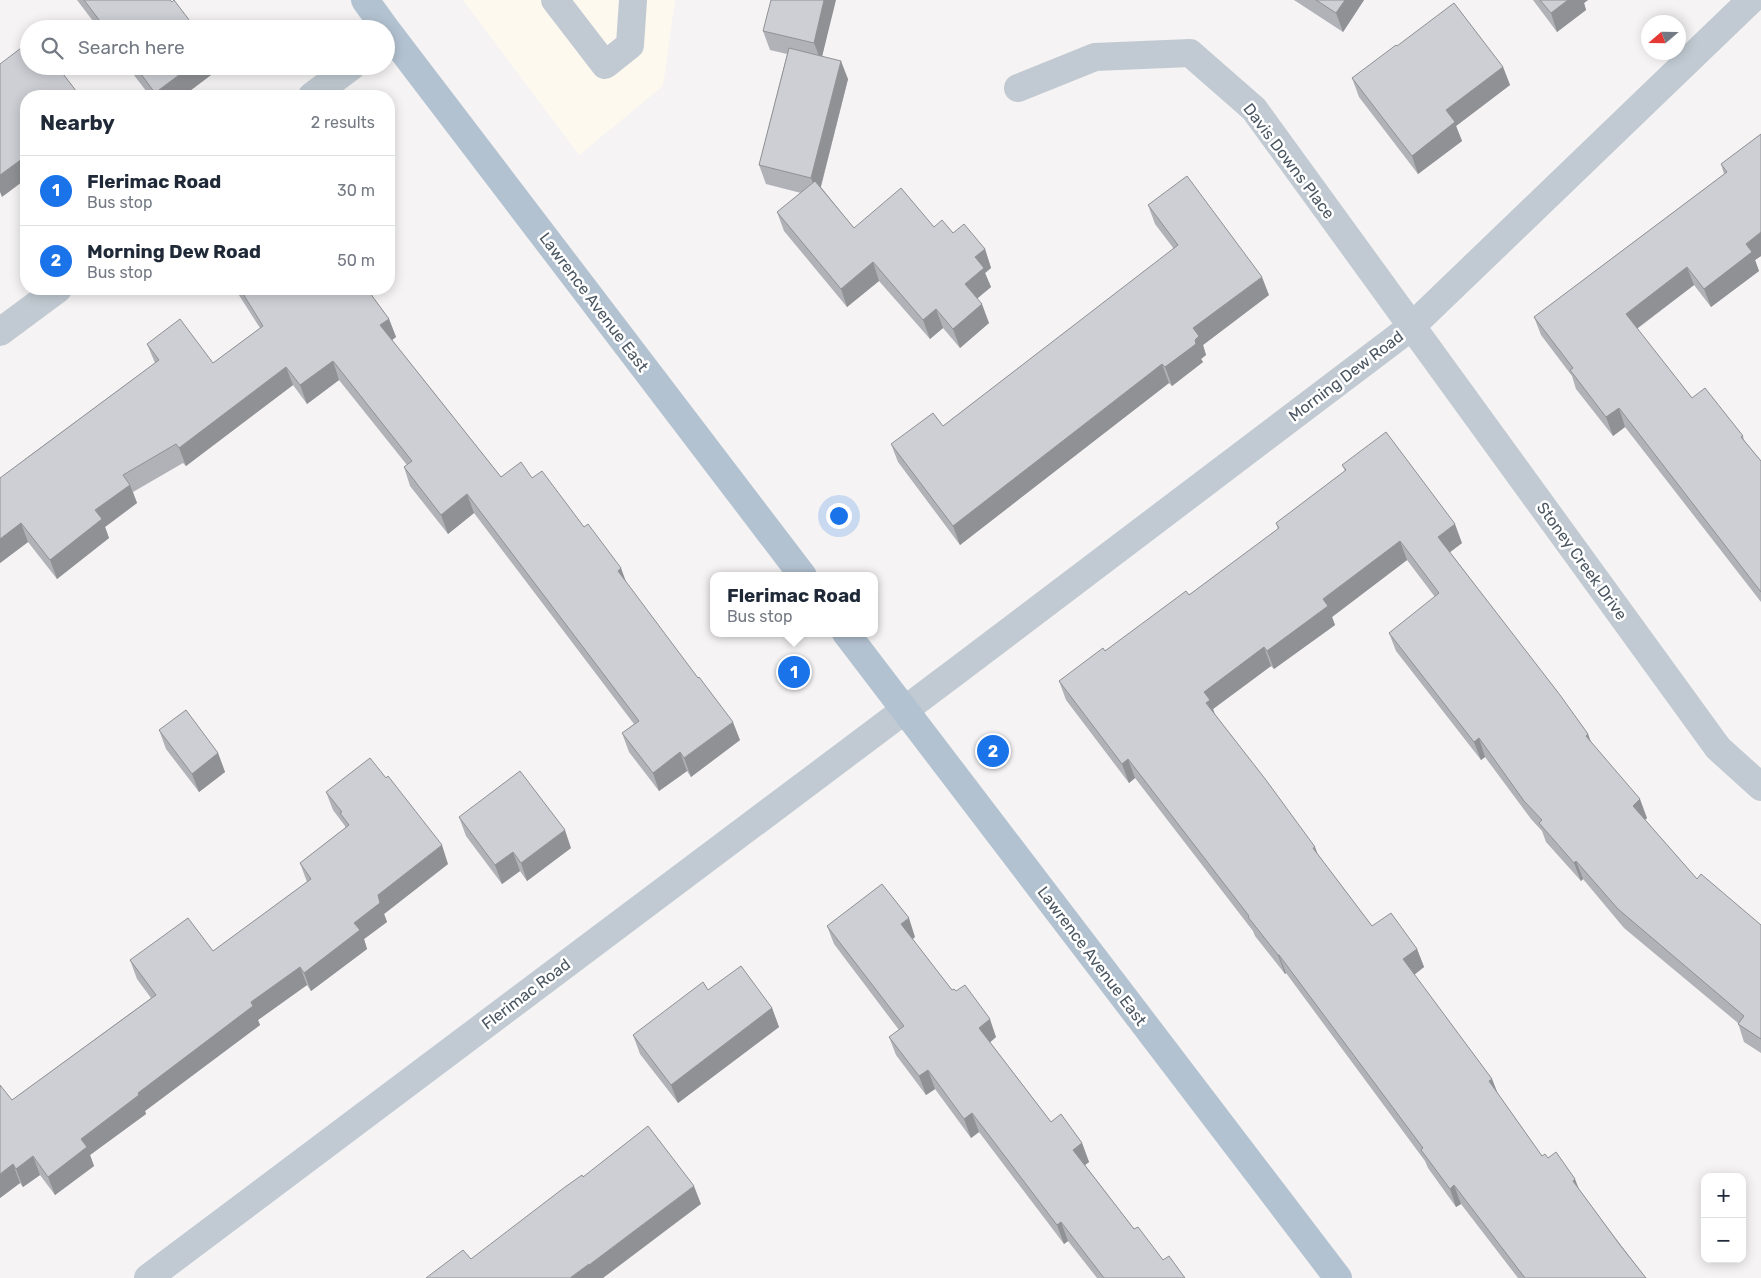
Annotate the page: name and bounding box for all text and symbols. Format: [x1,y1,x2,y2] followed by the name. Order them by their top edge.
[1641,15,1686,60] north arrow
[20,20,395,75] search box
[38,34,66,62] icon: search
[78,36,185,59] text: Search here
[1239,99,1339,223] street label: Davis Downs Place
[40,110,115,135] text: Nearby
[311,113,375,132] text: 2 results
[87,170,221,193] text: Flerimac Road
[52,181,60,200] text: 1
[337,181,375,200] text: 30 m
[87,193,153,212] text: Bus stop
[535,229,653,375] street label: Lawrence Avenue East
[87,240,261,263] text: Morning Dew Road
[51,251,61,270] text: 2
[337,251,375,270] text: 50 m
[87,263,153,282] text: Bus stop
[1285,327,1407,425] street label: Morning Dew Road
[1533,498,1631,624] street label: Stoney Creek Drive
[826,503,852,529] your location
[710,572,878,637] popup
[727,584,861,607] text: Flerimac Road
[727,607,792,626] text: Bus stop
[778,653,810,691] pin: 1
[977,732,1009,770] pin: 2
[1033,883,1151,1029] street label: Lawrence Avenue East
[478,955,574,1033] street label: Flerimac Road
[1701,1173,1746,1263] map controls
[1701,1173,1746,1218] button: +
[1701,1218,1746,1263] button: −

